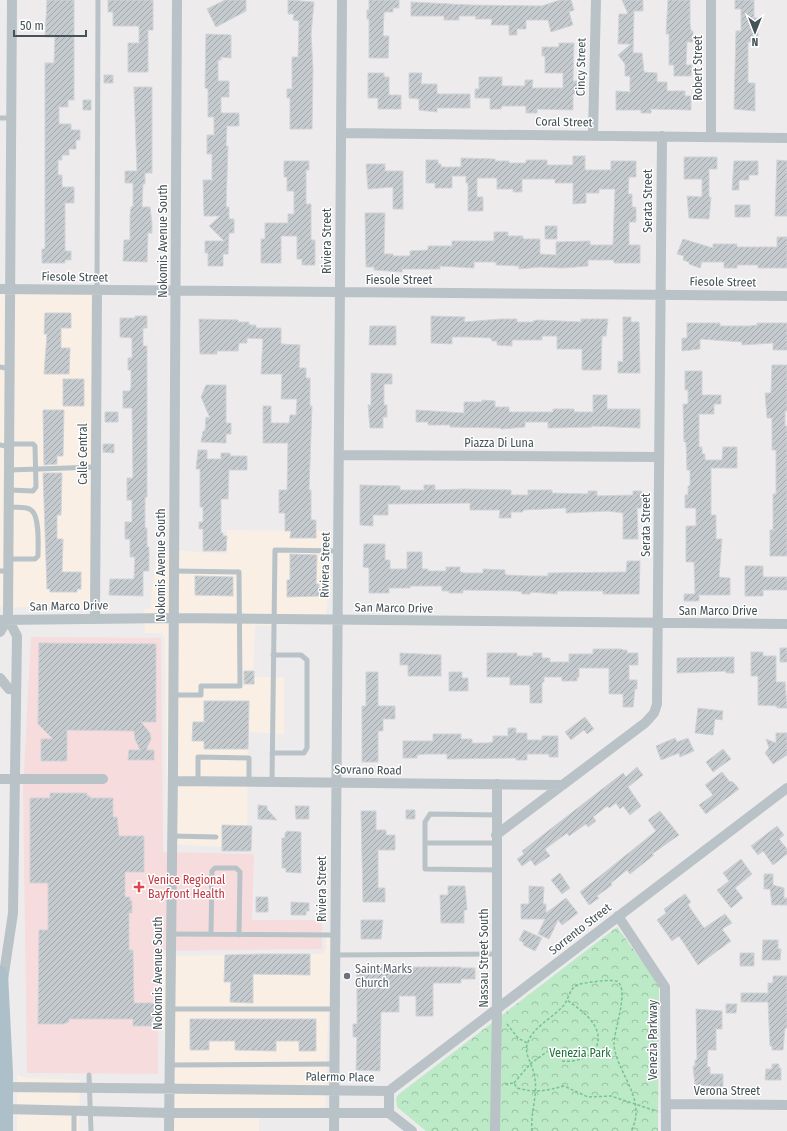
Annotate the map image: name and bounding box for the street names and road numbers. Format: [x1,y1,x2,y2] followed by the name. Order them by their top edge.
[691,35,705,101] street label: Robert Street
[573,38,589,96] street label: Cincy Street
[535,115,593,129] street label: Coral Street
[641,169,655,233] street label: Serata Street
[156,184,170,298] street label: Nokomis Avenue South
[320,208,334,274] street label: Riviera Street
[42,269,109,285] street label: Fiesole Street
[366,273,432,287] street label: Fiesole Street
[690,274,757,290] street label: Fiesole Street
[76,423,90,485] street label: Calle Central
[464,436,534,450] street label: Piazza Di Luna
[639,493,653,557] street label: Serata Street
[154,508,168,622] street label: Nokomis Avenue South
[317,532,333,598] street label: Riviera Street
[30,598,109,614] street label: San Marco Drive
[355,600,434,616] street label: San Marco Drive
[679,604,757,618] street label: San Marco Drive
[334,762,402,778] street label: Sovrano Road
[315,856,329,922] street label: Riviera Street
[546,900,614,958] street label: Sorrento Street
[477,908,491,1008] street label: Nassau Street South
[151,916,165,1030] street label: Nokomis Avenue South
[646,999,660,1080] street label: Venezia Parkway
[305,1069,375,1085] street label: Palermo Place
[694,1084,760,1098] street label: Verona Street

